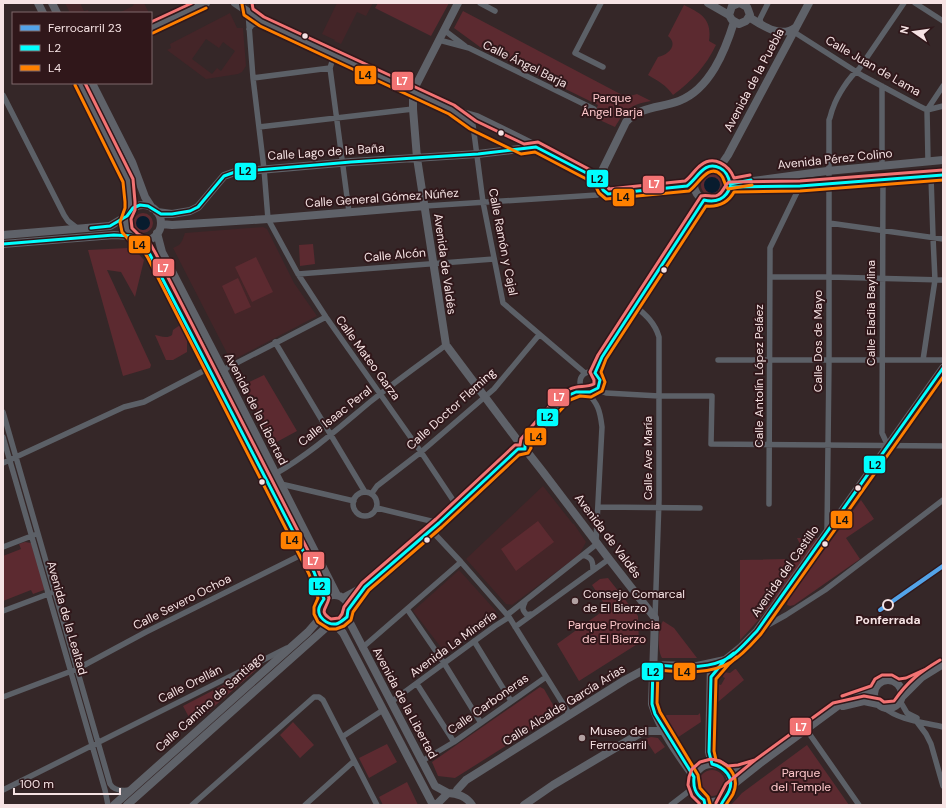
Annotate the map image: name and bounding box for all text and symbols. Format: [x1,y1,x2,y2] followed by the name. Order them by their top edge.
[12,12,152,84] legend
[894,12,934,52] north arrow
[48,20,122,36] text: Ferrocarril 23
[897,24,912,35] text: N
[720,26,788,134] street label: Avenida de la Puebla
[300,31,310,41] unlabelled marker
[822,32,924,100] street label: Calle Juan de Lama
[480,37,570,91] street label: Calle Ángel Barja
[48,40,61,56] text: L2
[48,60,61,76] text: L4
[354,65,377,85] line badge: L4
[358,68,372,82] text: L4
[391,71,414,91] line badge: L7
[396,74,408,88] text: L7
[581,90,643,120] park label: Parque Ángel Barja
[496,128,506,138] unlabelled marker
[267,140,385,164] street label: Calle Lago de la Baña
[777,145,893,173] street label: Avenida Pérez Colino
[234,162,257,181] line badge: L2
[239,164,251,178] text: L2
[586,169,609,188] line badge: L2
[591,172,603,186] text: L2
[642,175,665,194] line badge: L7
[648,177,660,191] text: L7
[305,185,459,211] street label: Calle General Gómez Núñez
[485,187,521,297] street label: Calle Ramón y Cajal
[612,188,635,207] line badge: L4
[616,190,630,204] text: L4
[430,213,460,315] street label: Avenida de Valdés
[128,235,151,254] line badge: L4
[132,238,146,252] text: L4
[363,244,427,266] street label: Calle Alcón
[152,258,175,277] line badge: L7
[863,260,879,366] street label: Calle Eladia Baylina
[157,261,169,275] text: L7
[659,265,669,275] unlabelled marker
[810,290,826,392] street label: Calle Dos de Mayo
[751,304,767,448] street label: Calle Antolín López Peláez
[332,313,404,403] street label: Calle Mateo Garza
[221,350,291,468] street label: Avenida de la Libertad
[403,364,499,453] street label: Calle Doctor Fleming
[295,382,375,450] street label: Calle Isaac Peral
[547,388,570,407] line badge: L7
[553,390,565,404] text: L7
[536,408,559,427] line badge: L2
[541,410,553,424] text: L2
[640,416,656,500] street label: Calle Ave María
[524,427,547,446] line badge: L4
[529,430,543,444] text: L4
[863,455,886,474] line badge: L2
[869,458,881,472] text: L2
[257,477,267,487] unlabelled marker
[853,483,863,493] unlabelled marker
[571,491,645,581] street label: Avenida de Valdés
[830,510,853,529] line badge: L4
[835,513,849,527] text: L4
[747,522,823,620] street label: Avenida del Castillo
[280,531,303,550] line badge: L4
[285,533,299,547] text: L4
[422,535,432,545] unlabelled marker
[820,539,830,549] unlabelled marker
[302,551,325,570] line badge: L7
[307,554,319,568] text: L7
[43,559,91,677] street label: Avenida de la Lealtad
[130,570,234,634] street label: Calle Severo Ochoa
[308,577,331,596] line badge: L2
[313,579,325,593] text: L2
[583,586,685,616] place label: Consejo Comarcal de El Bierzo
[570,596,580,606] marker: Consejo Comarcal de El Bierzo
[882,599,894,611] marker: Ponferrada
[406,607,500,681] street label: Avenida La Minería
[856,612,920,628] place label: Ponferrada
[568,617,660,647] park label: Parque Provincia de El Bierzo
[369,645,441,761] street label: Avenida de la Libertad
[152,649,268,755] street label: Calle Camino de Santiago
[155,661,225,707] street label: Calle Orellán
[500,661,628,749] street label: Calle Alcalde García Arias
[641,662,664,681] line badge: L2
[673,662,696,681] line badge: L4
[647,665,659,679] text: L2
[677,665,691,679] text: L4
[444,670,532,738] street label: Calle Carboneras
[789,717,812,736] line badge: L7
[795,720,807,734] text: L7
[590,723,647,753] place label: Museo del Ferrocarril
[577,733,587,743] marker: Museo del Ferrocarril
[771,765,831,795] park label: Parque del Temple
[14,770,120,796] scale bar
[20,776,54,792] text: 100 m

